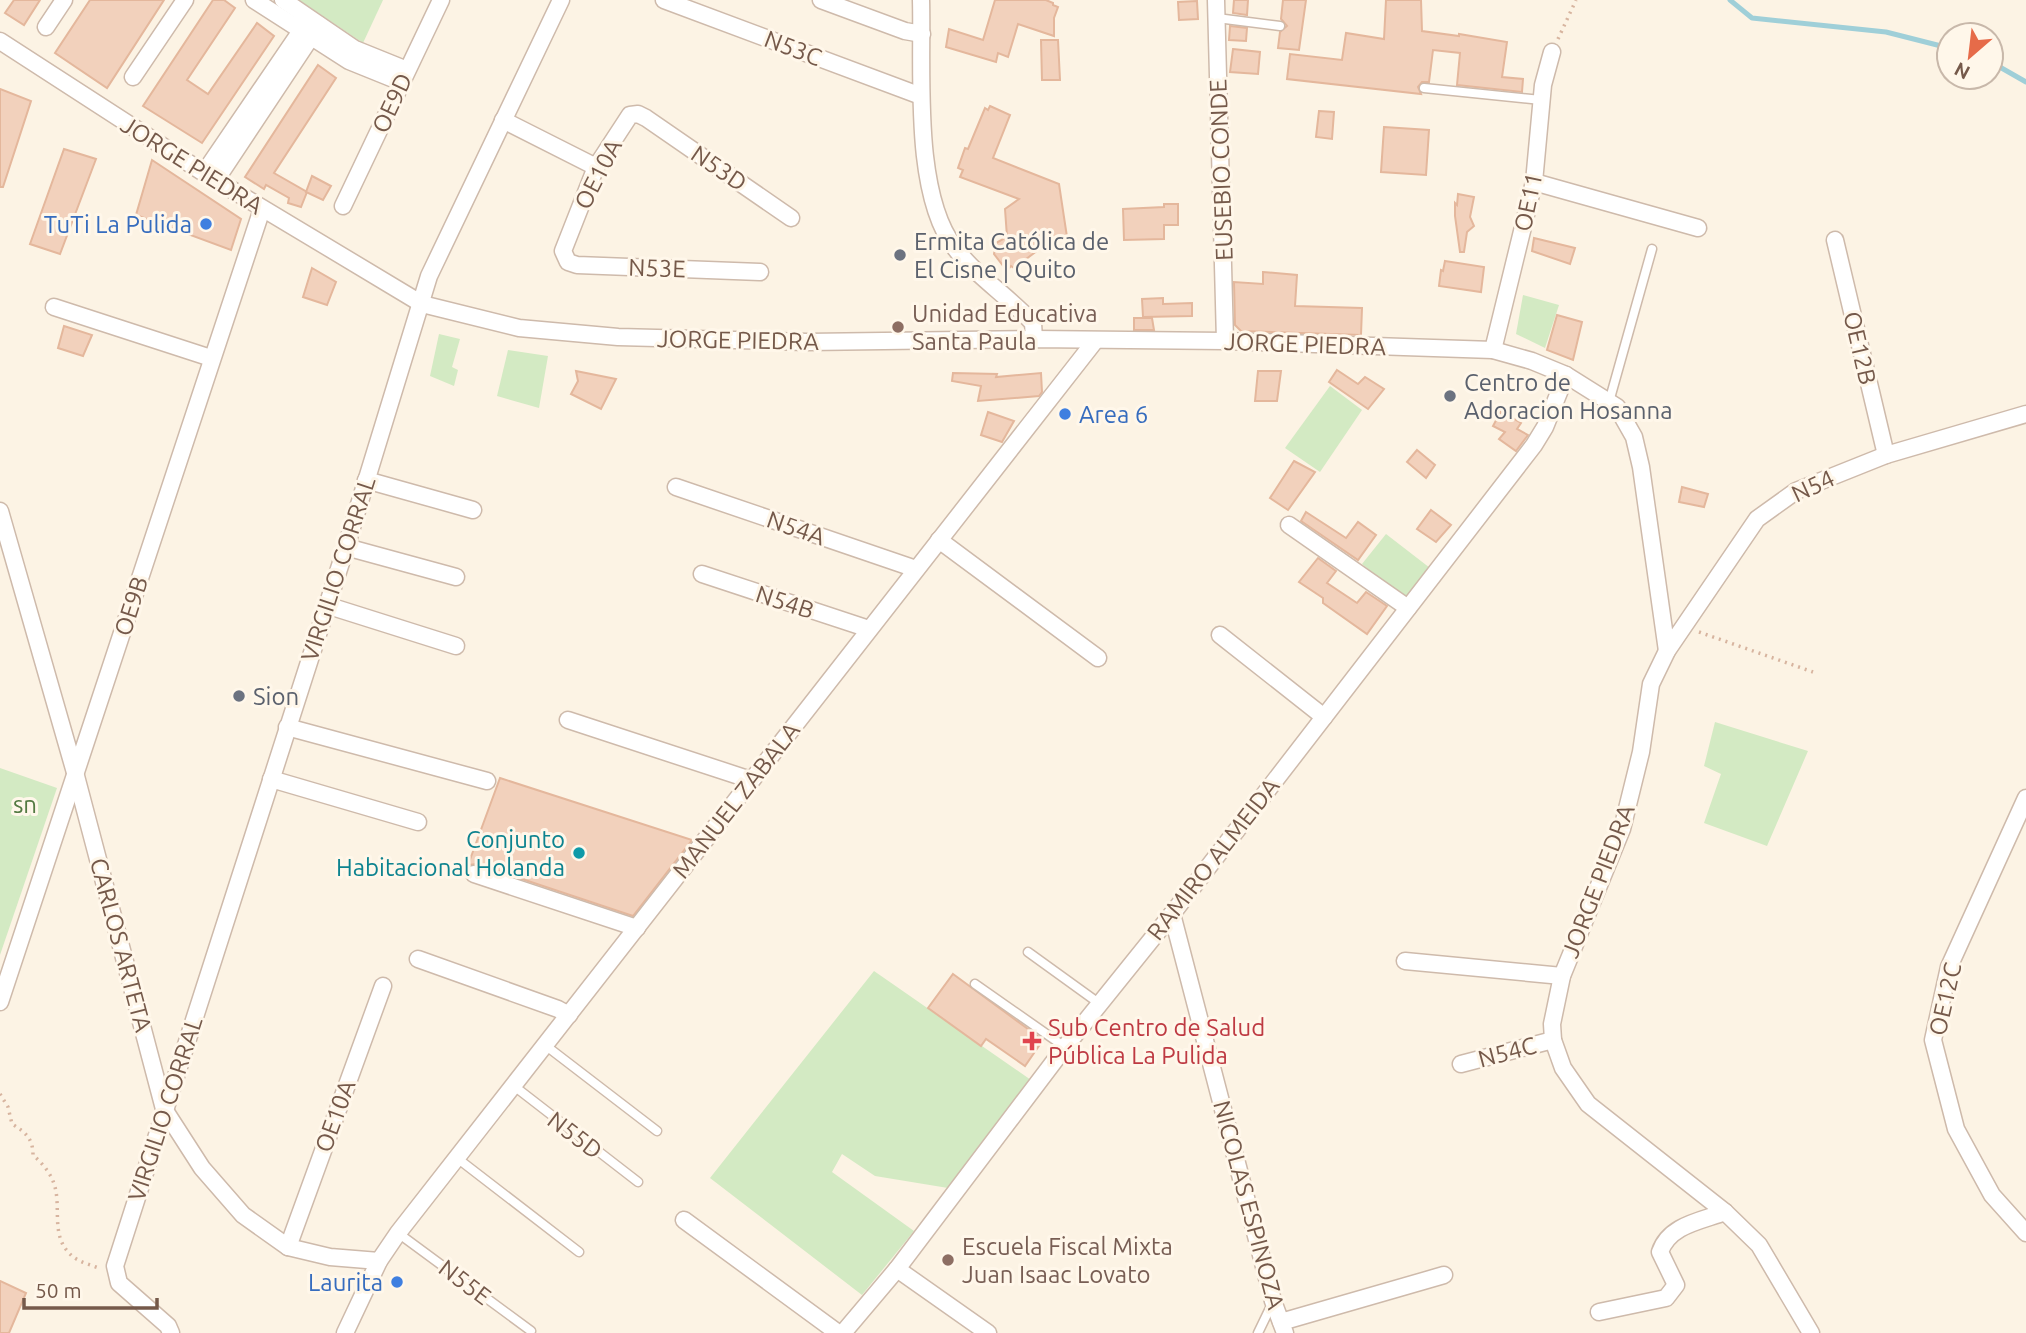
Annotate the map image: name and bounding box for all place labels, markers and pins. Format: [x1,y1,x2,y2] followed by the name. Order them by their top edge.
[44,211,192,238] place label: TuTi La Pulida
[198,216,214,232] marker: TuTi La Pulida
[914,228,1109,283] place label: Ermita Católica de El Cisne | Quito
[892,247,908,263] marker: Ermita Católica de El Cisne | Quito
[912,300,1098,355] place label: Unidad Educativa Santa Paula
[890,319,906,335] marker: Unidad Educativa Santa Paula
[1464,369,1673,424] place label: Centro de Adoracion Hosanna
[1442,388,1458,404] marker: Centro de Adoracion Hosanna
[1079,401,1148,428] place label: Area 6
[1057,406,1073,422] marker: Area 6
[253,683,299,710] place label: Sion
[231,688,247,704] marker: Sion
[336,826,565,881] place label: Conjunto Habitacional Holanda
[571,845,587,861] marker: Conjunto Habitacional Holanda
[1048,1014,1265,1069] place label: Sub Centro de Salud Pública La Pulida
[1022,1031,1042,1051] marker: Sub Centro de Salud Pública La Pulida
[962,1233,1173,1288] place label: Escuela Fiscal Mixta Juan Isaac Lovato
[940,1252,956,1268] marker: Escuela Fiscal Mixta Juan Isaac Lovato
[308,1269,383,1296] place label: Laurita
[389,1274,405,1290] marker: Laurita

